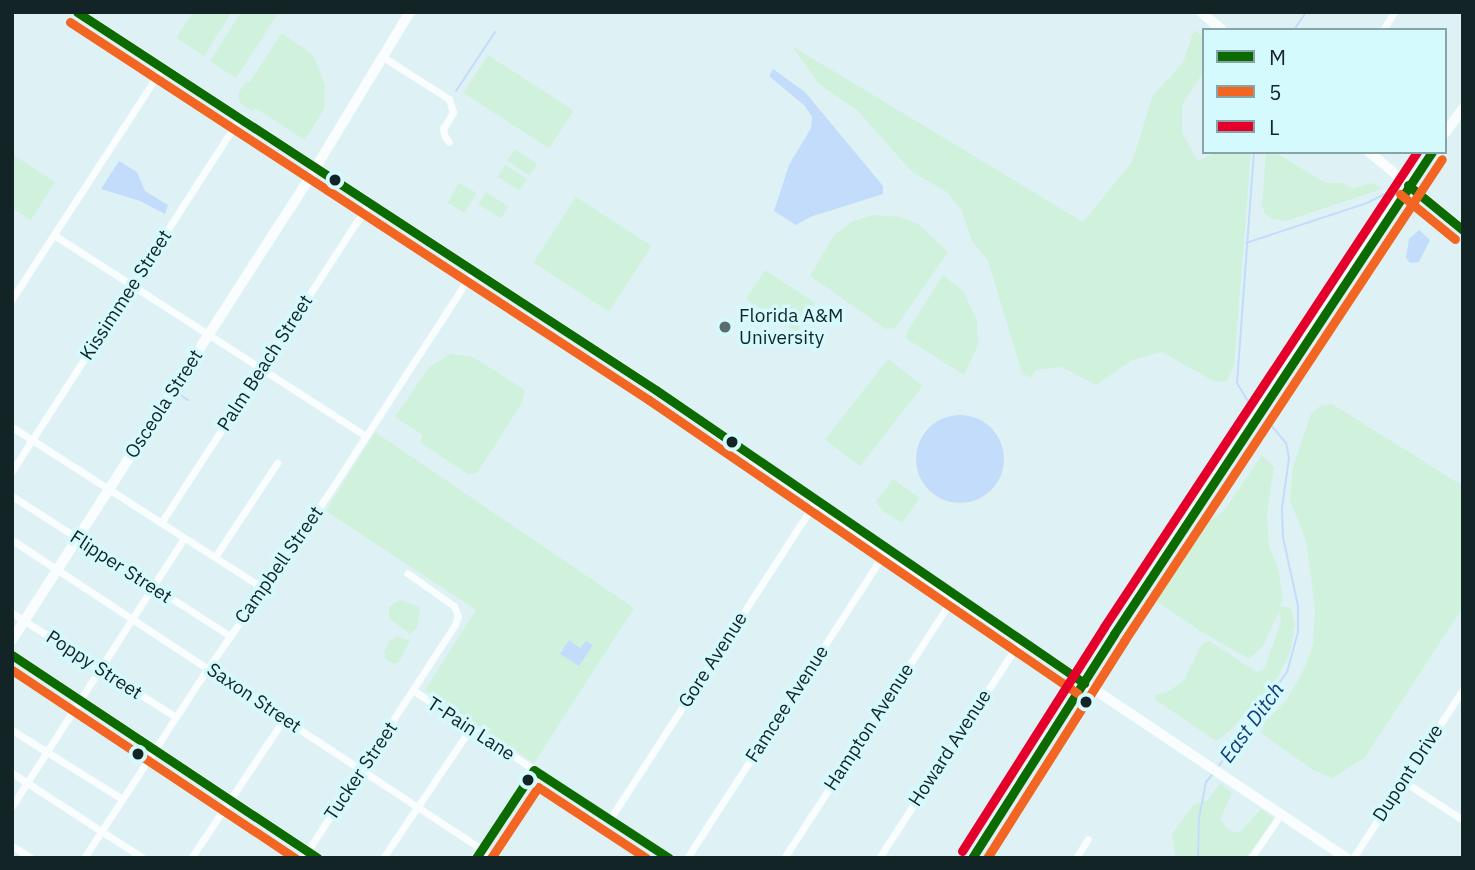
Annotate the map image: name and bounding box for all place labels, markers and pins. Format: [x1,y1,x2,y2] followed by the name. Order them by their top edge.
[328,173,342,187] unlabelled marker
[739,305,843,349] place label: Florida A&M University
[717,319,733,335] marker: Florida A&M University
[725,435,739,449] unlabelled marker
[1079,695,1093,709] unlabelled marker
[131,747,145,761] unlabelled marker
[521,773,535,787] unlabelled marker

